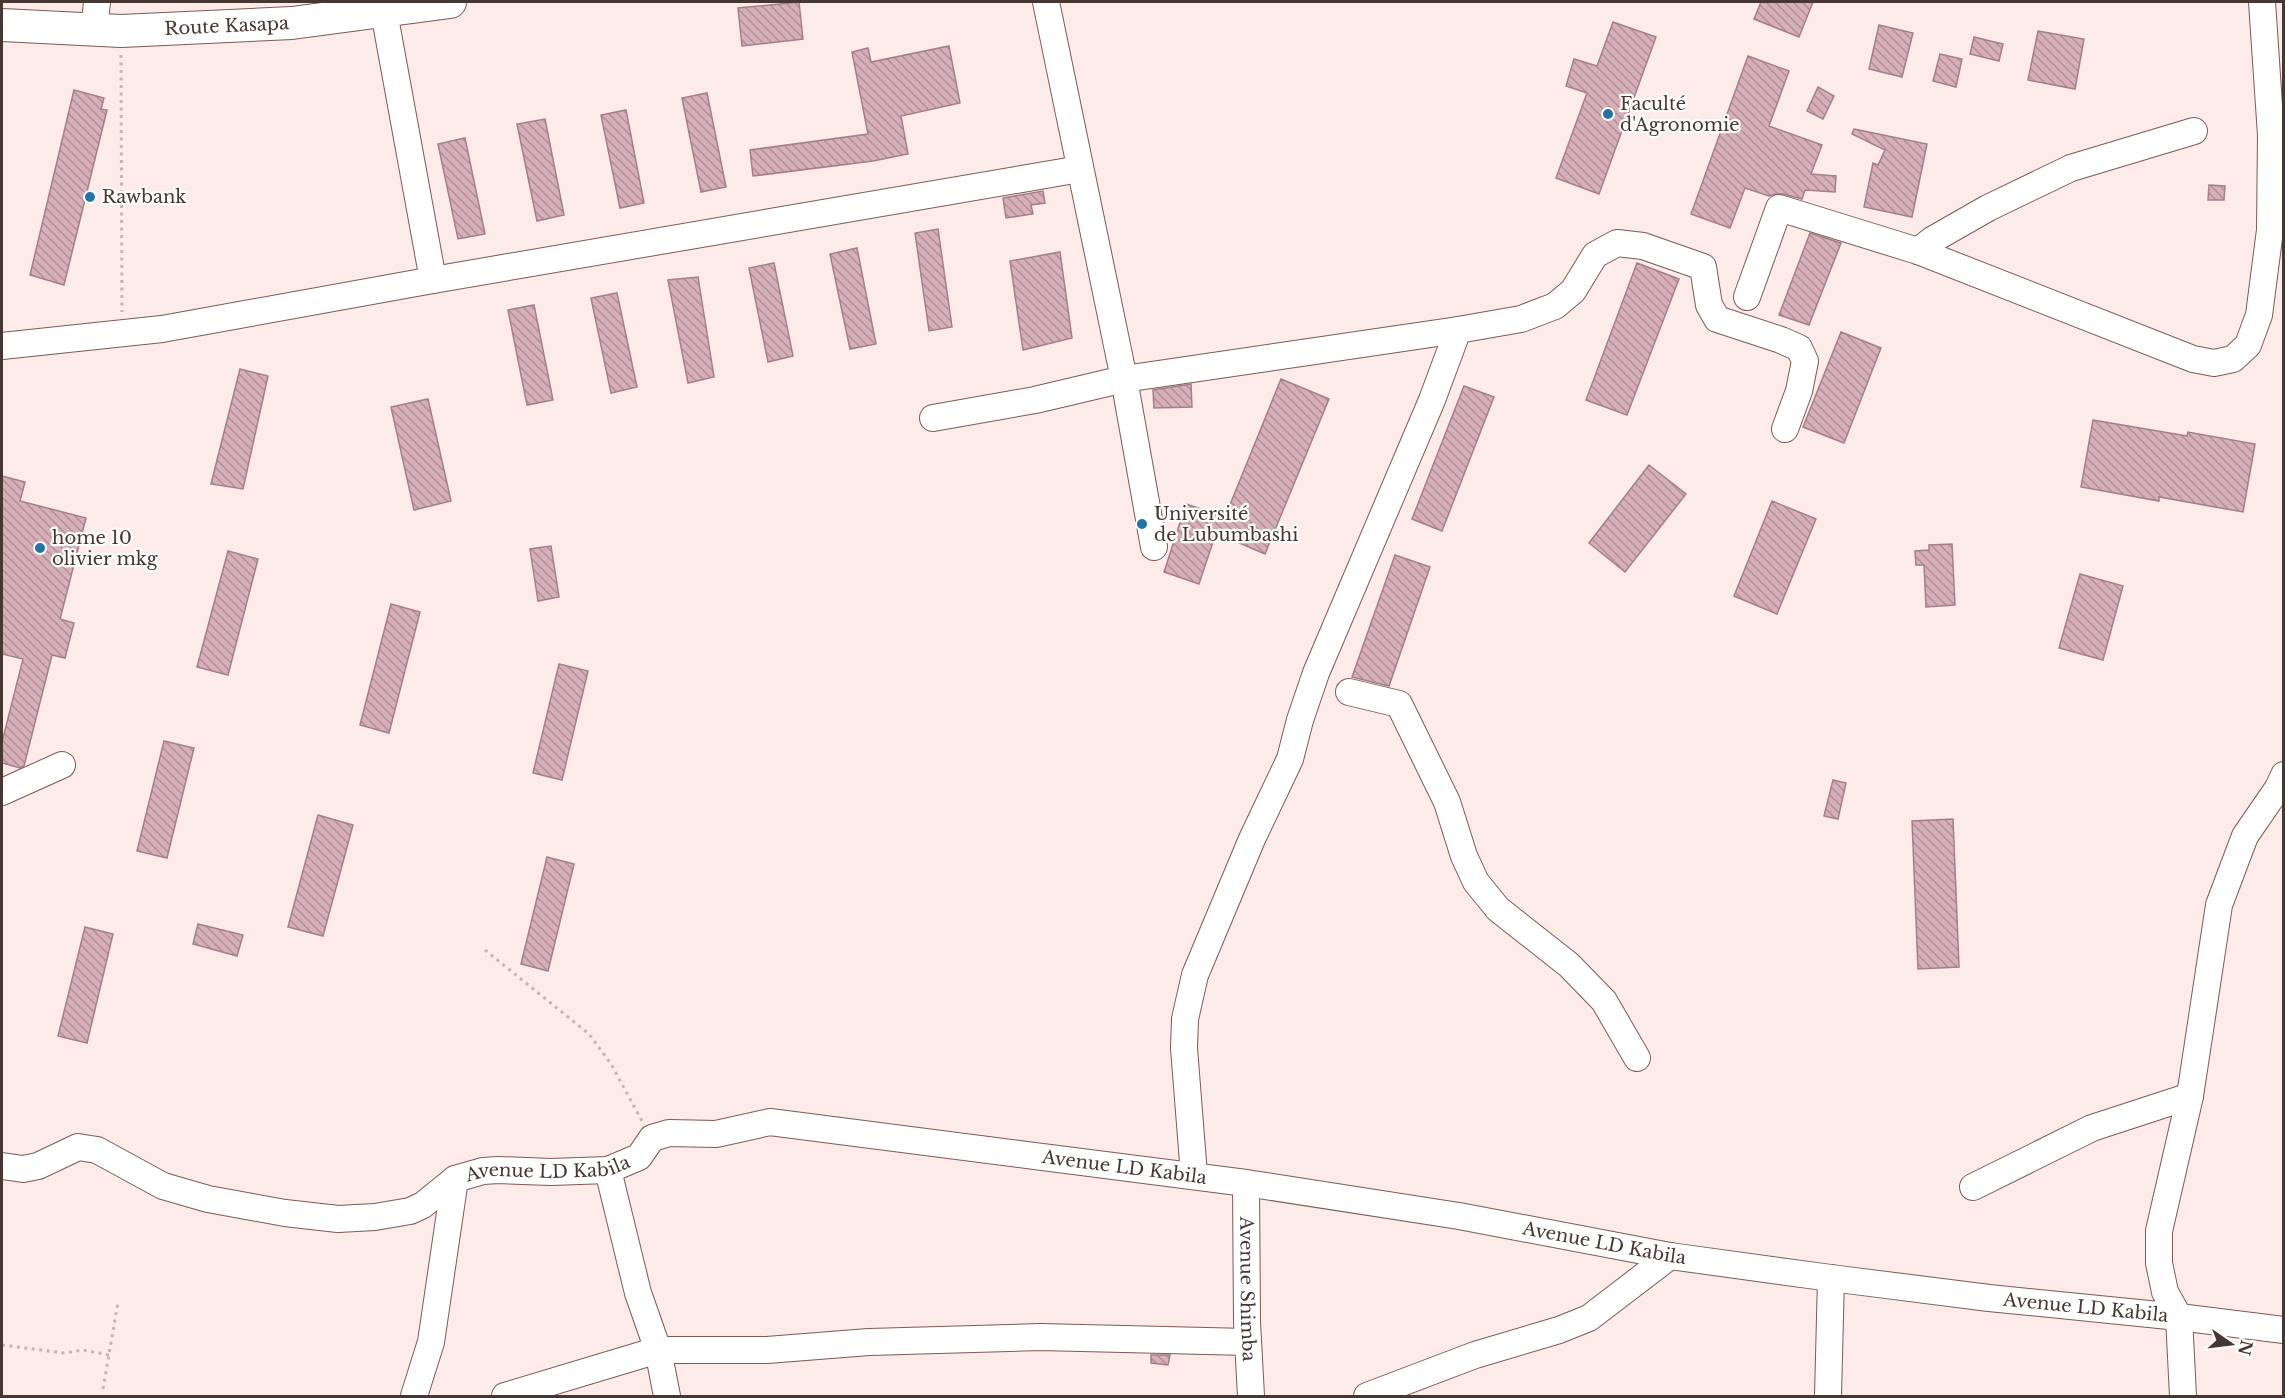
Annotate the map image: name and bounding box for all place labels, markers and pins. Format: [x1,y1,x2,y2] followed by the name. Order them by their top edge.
[1620,93,1740,136] place label: Faculté d'Agronomie
[1601,107,1615,121] marker: Faculté d'Agronomie
[102,186,186,208] place label: Rawbank
[83,190,97,204] marker: Rawbank
[1154,503,1298,546] place label: Université de Lubumbashi
[1135,517,1149,531] marker: Université de Lubumbashi
[52,527,158,570] place label: home 10 olivier mkg
[33,541,47,555] marker: home 10 olivier mkg

